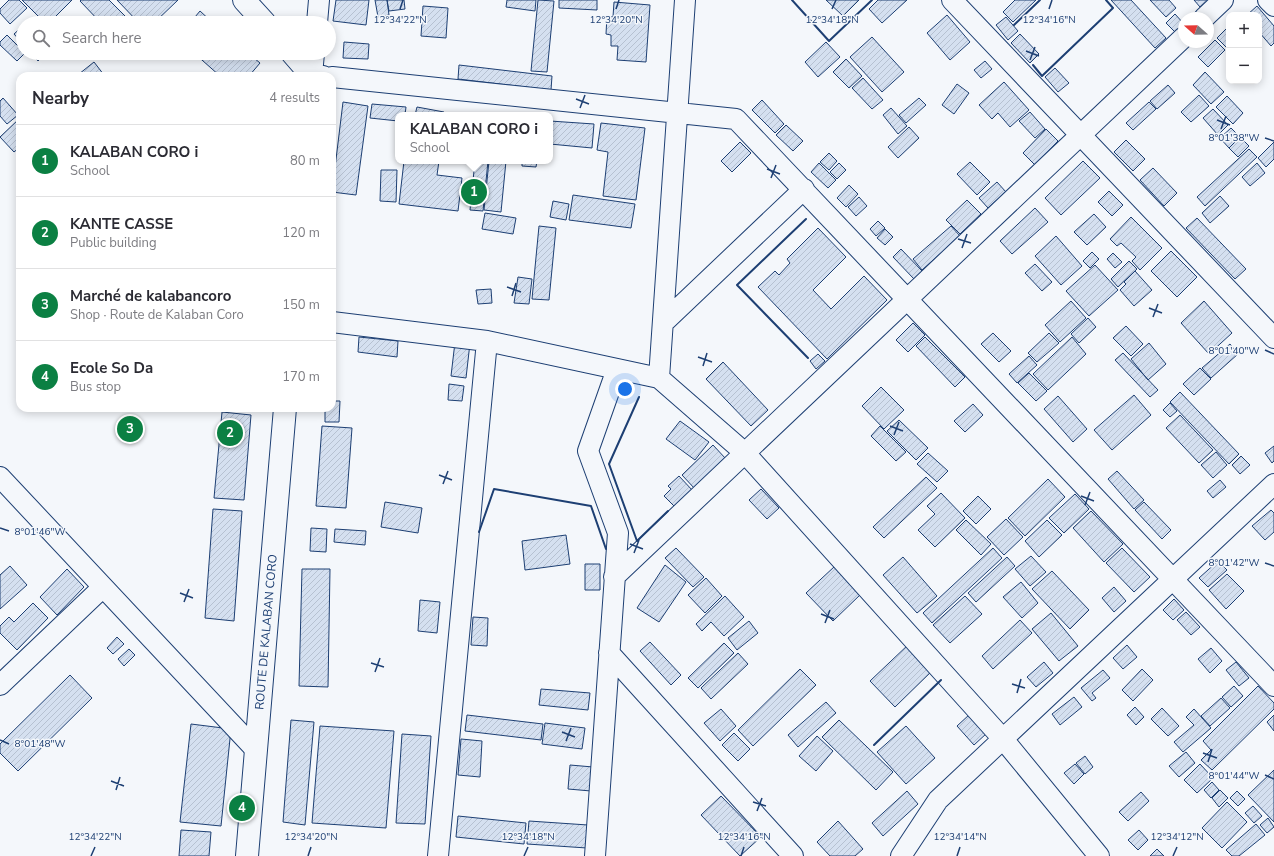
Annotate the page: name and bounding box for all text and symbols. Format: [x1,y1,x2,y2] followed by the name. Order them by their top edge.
[1178,12,1214,48] north arrow
[1226,12,1262,84] map controls
[1226,12,1262,48] button: +
[373,13,427,27] text: 12°34'22"N
[589,13,643,27] text: 12°34'20"N
[805,13,859,27] text: 12°34'18"N
[1022,13,1076,27] text: 12°34'16"N
[16,16,336,60] search box
[30,27,52,49] icon: search
[62,28,142,48] text: Search here
[1226,48,1262,84] button: −
[32,87,89,110] text: Nearby
[269,89,320,107] text: 4 results
[395,112,553,164] popup
[410,119,538,139] text: KALABAN CORO i
[1209,131,1259,145] text: 8°01'38"W
[410,139,450,157] text: School
[70,142,198,162] text: KALABAN CORO i
[41,152,49,170] text: 1
[290,152,320,170] text: 80 m
[70,162,110,180] text: School
[461,177,487,207] pin: 1
[70,214,173,234] text: KANTE CASSE
[41,224,49,242] text: 2
[282,224,320,242] text: 120 m
[70,234,157,252] text: Public building
[70,286,231,306] text: Marché de kalabancoro
[41,296,49,314] text: 3
[282,296,320,314] text: 150 m
[70,306,244,324] text: Shop · Route de Kalaban Coro
[1209,344,1259,358] text: 8°01'40"W
[70,358,153,378] text: Ecole So Da
[41,368,49,386] text: 4
[282,368,320,386] text: 170 m
[70,378,121,396] text: Bus stop
[615,379,635,399] your location
[117,414,143,444] pin: 3
[217,418,243,448] pin: 2
[15,525,65,539] text: 8°01'46"W
[251,554,281,710] street label: ROUTE DE KALABAN CORO
[1209,556,1259,570] text: 8°01'42"W
[15,737,65,751] text: 8°01'48"W
[1209,769,1259,783] text: 8°01'44"W
[229,793,255,823] pin: 4
[68,830,122,844] text: 12°34'22"N
[284,830,338,844] text: 12°34'20"N
[501,830,555,844] text: 12°34'18"N
[717,830,771,844] text: 12°34'16"N
[933,830,987,844] text: 12°34'14"N
[1150,830,1204,844] text: 12°34'12"N

